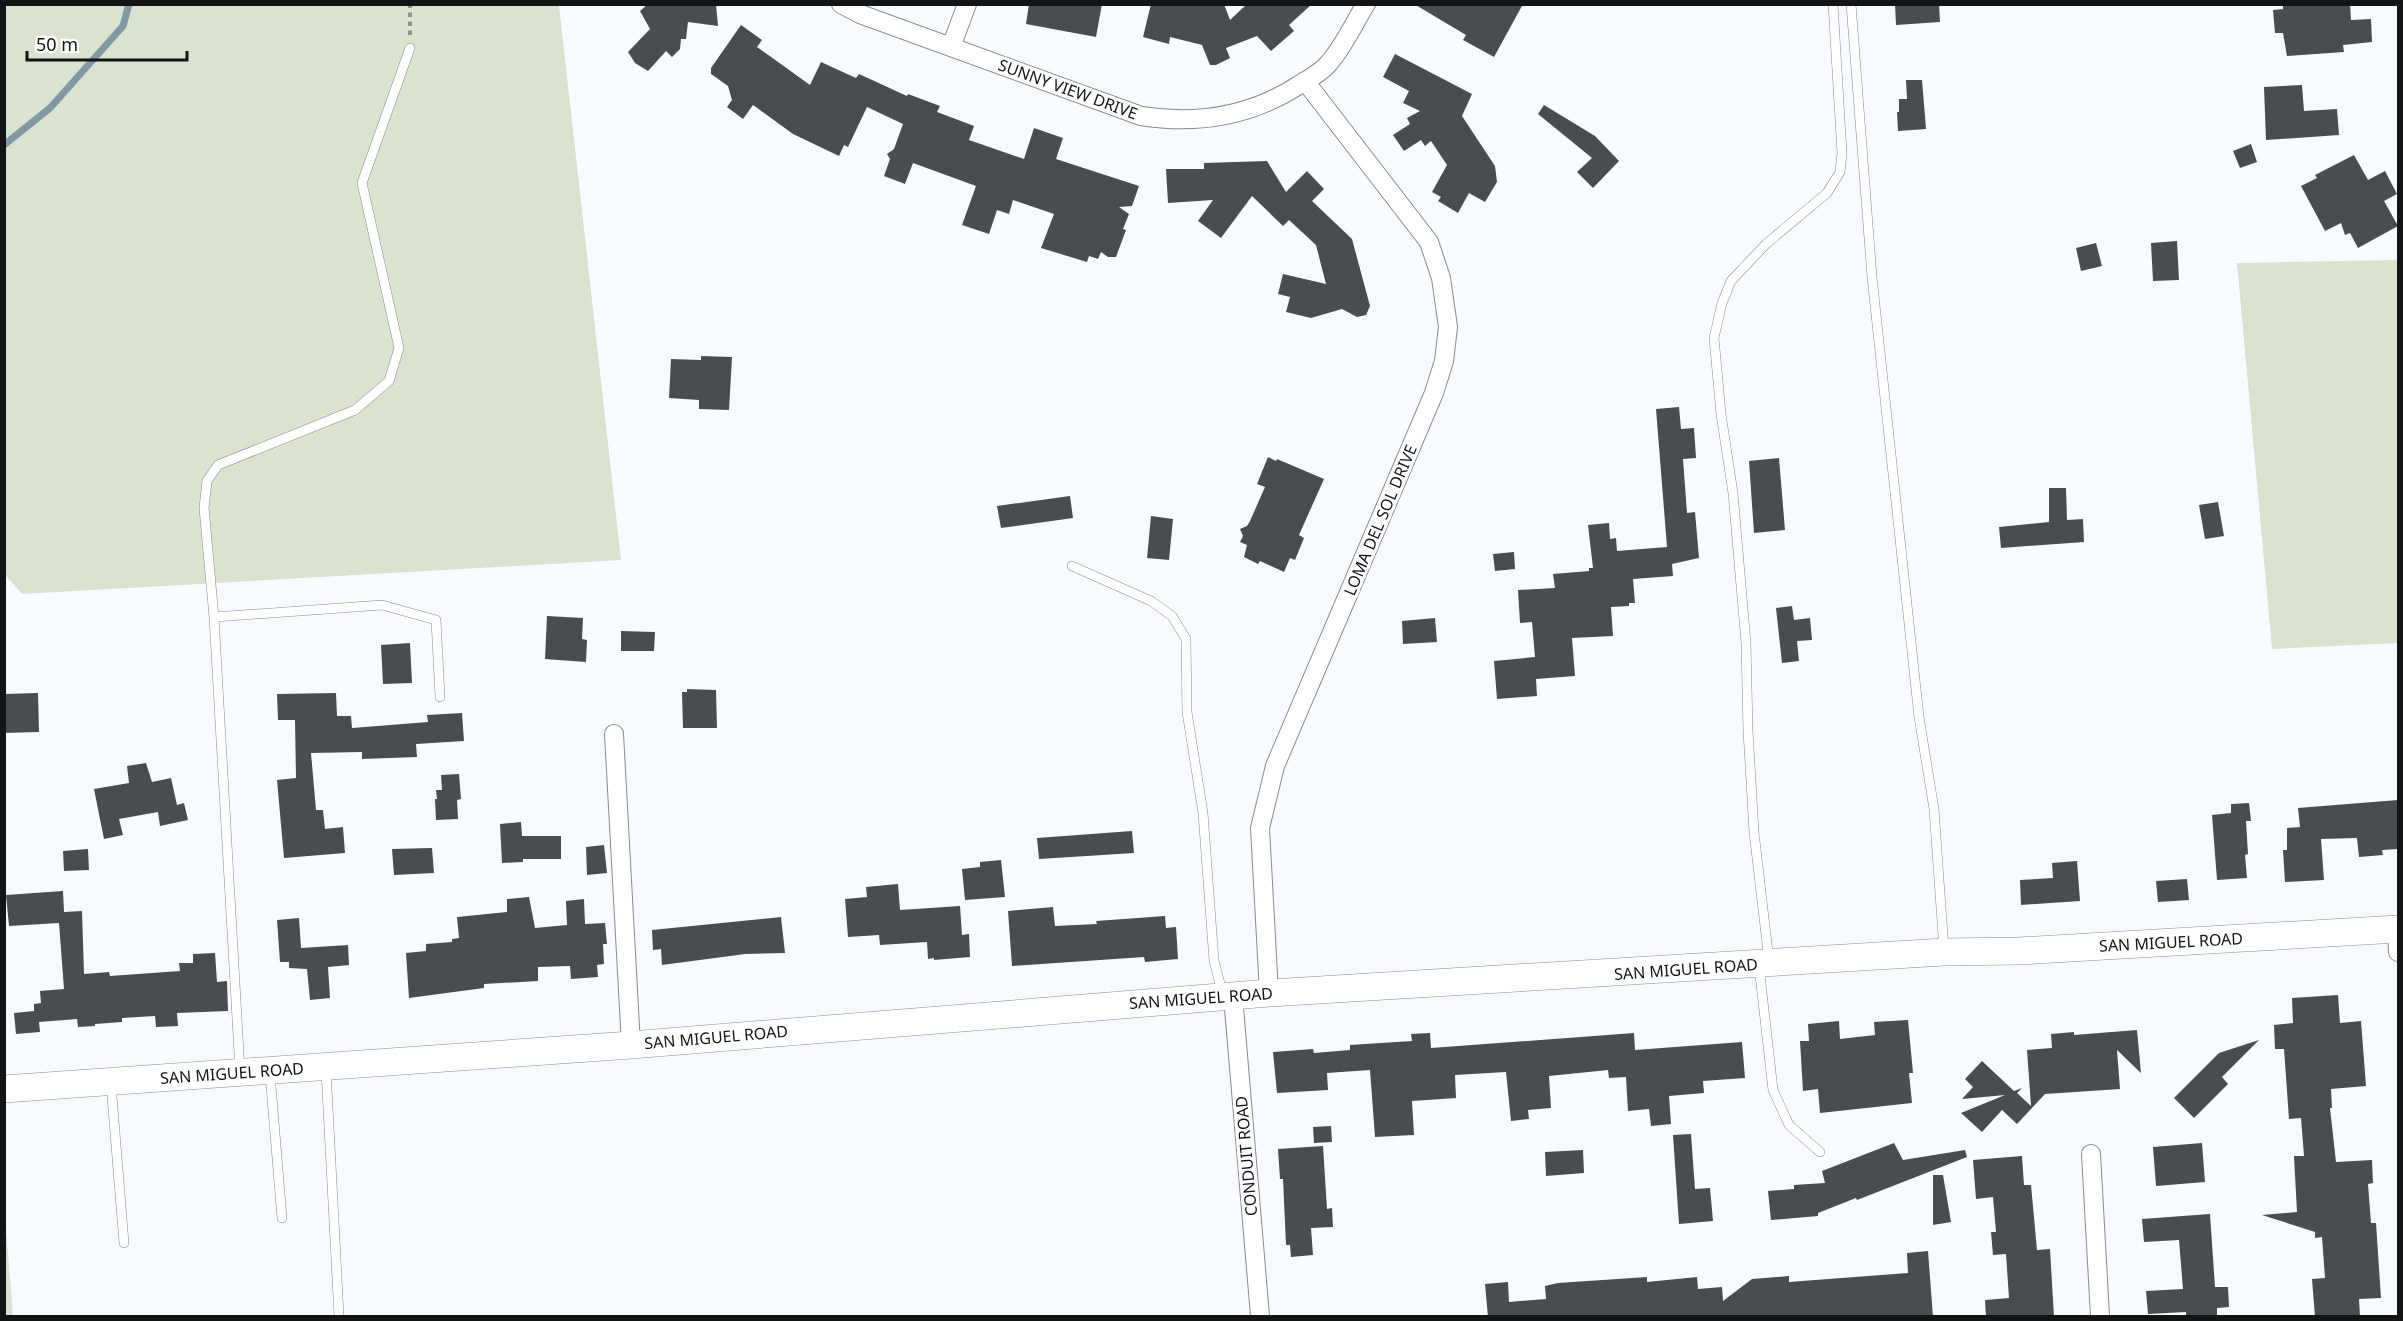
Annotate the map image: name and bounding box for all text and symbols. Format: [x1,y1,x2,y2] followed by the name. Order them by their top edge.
[27,24,188,62] scale bar
[36,32,78,56] text: 50 m
[995,54,1141,124] street label: SUNNY VIEW DRIVE
[1338,441,1422,599] street label: LOMA DEL SOL DRIVE
[2098,927,2244,957] street label: SAN MIGUEL ROAD
[1613,953,1759,985] street label: SAN MIGUEL ROAD
[1128,982,1274,1014] street label: SAN MIGUEL ROAD
[643,1020,789,1054] street label: SAN MIGUEL ROAD
[159,1057,305,1089] street label: SAN MIGUEL ROAD
[1230,1095,1262,1217] street label: CONDUIT ROAD

